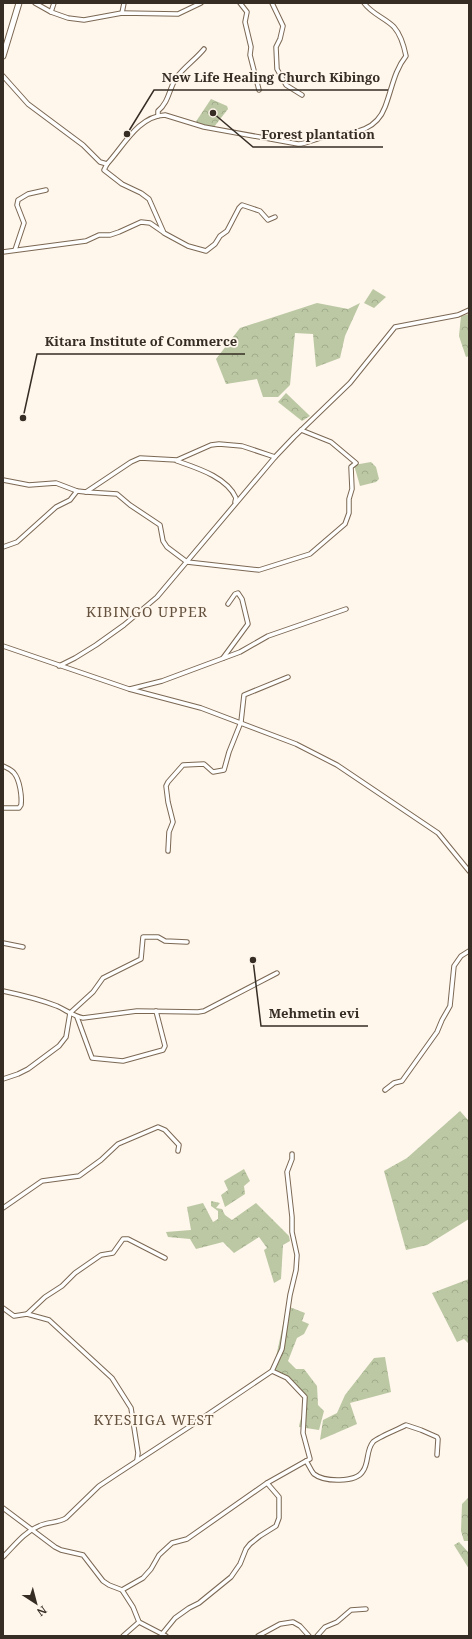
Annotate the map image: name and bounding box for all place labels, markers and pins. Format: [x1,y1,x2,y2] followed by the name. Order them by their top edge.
[154,65,388,90] callout: New Life Healing Church Kibingo
[253,122,383,147] callout: Forest plantation
[37,329,245,354] callout: Kitara Institute of Commerce
[261,1001,368,1026] callout: Mehmetin evi

